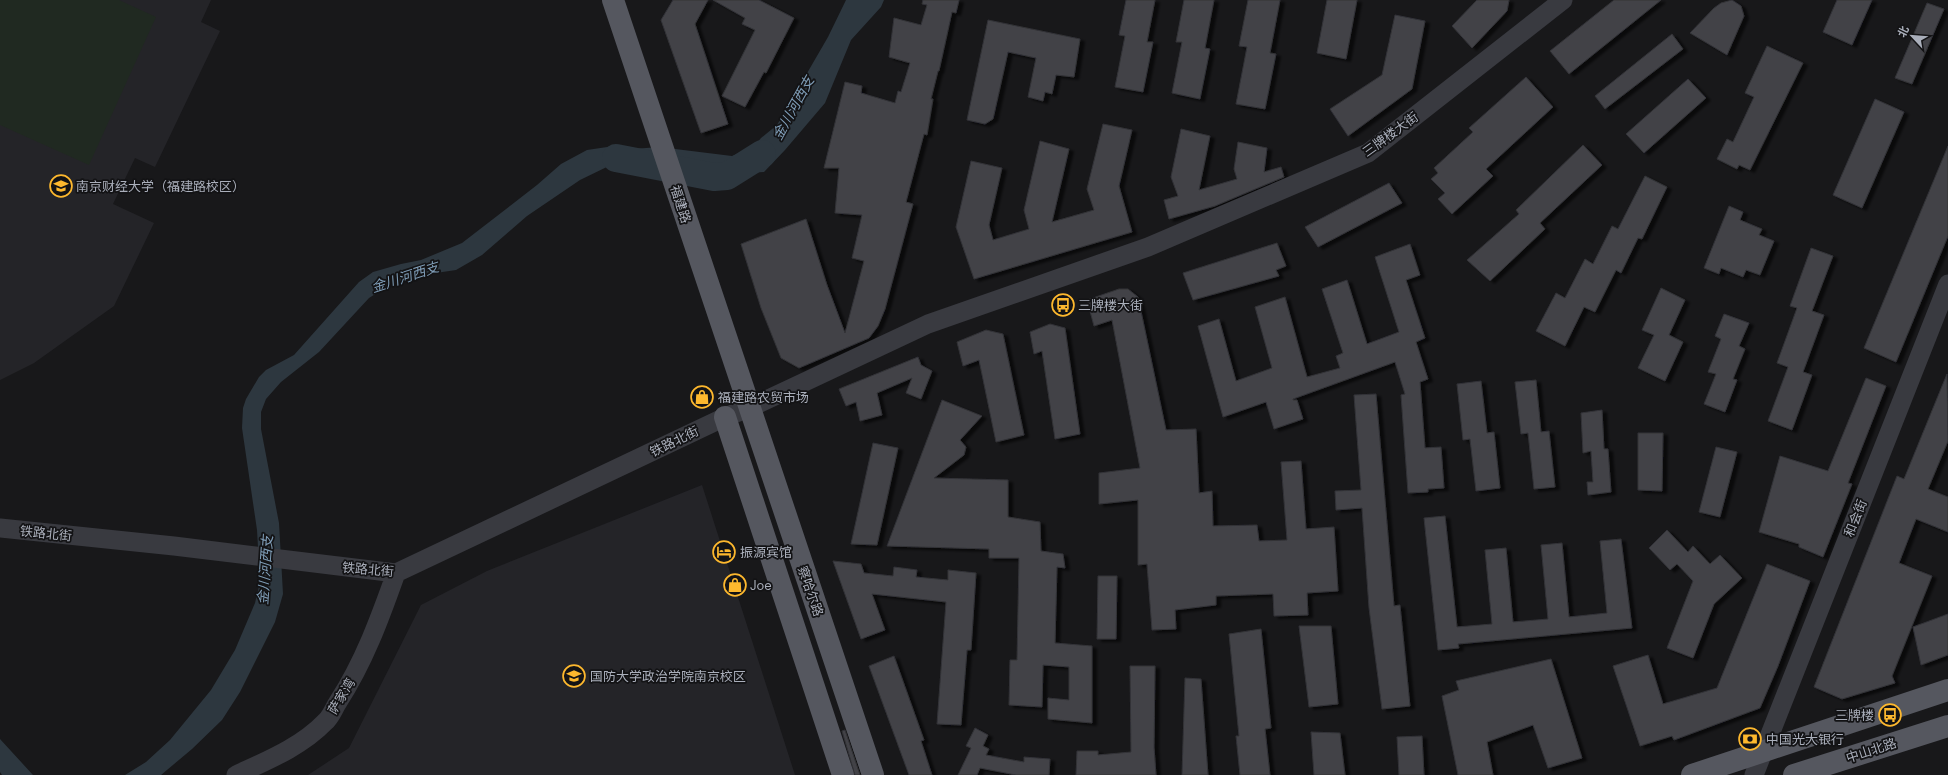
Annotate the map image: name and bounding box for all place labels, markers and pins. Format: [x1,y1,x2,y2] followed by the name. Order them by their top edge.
[48,173,74,199] school or university icon: 南京财经大学（福建路校区）
[76,178,245,195] place label: 南京财经大学（福建路校区）
[1050,292,1076,318] bus stop icon: 三牌楼大街
[1078,297,1143,314] place label: 三牌楼大街
[689,384,715,410] shop icon: 福建路农贸市场
[718,389,809,406] place label: 福建路农贸市场
[711,539,737,565] hotel icon: 振源宾馆
[740,544,792,561] place label: 振源宾馆
[722,572,748,598] shop icon: Joe
[750,577,772,594] place label: Joe
[561,663,587,689] school or university icon: 国防大学政治学院南京校区
[590,668,746,685] place label: 国防大学政治学院南京校区
[1877,702,1903,728] bus stop icon: 三牌楼
[1835,707,1874,724] place label: 三牌楼
[1737,726,1763,752] bank icon: 中国光大银行
[1766,731,1844,748] place label: 中国光大银行

